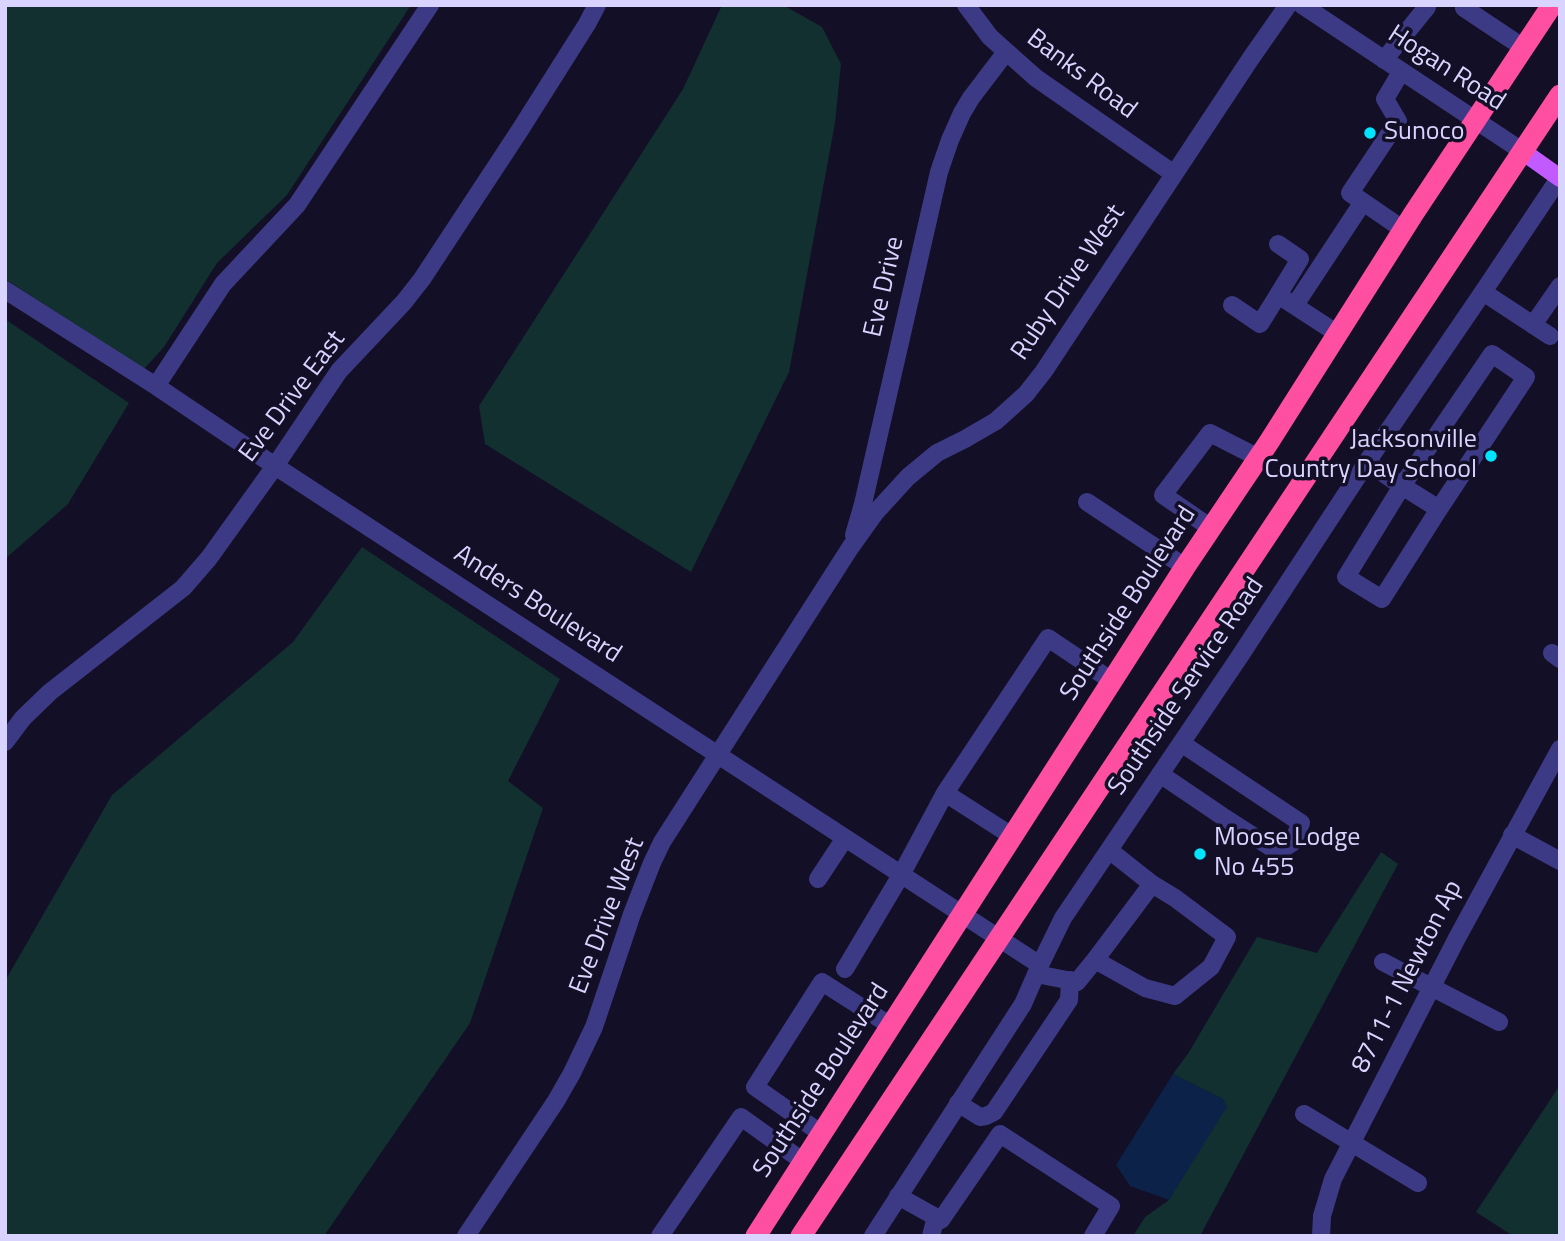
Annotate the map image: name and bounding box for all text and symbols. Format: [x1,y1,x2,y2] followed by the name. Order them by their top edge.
[1382,20,1510,118] street label: Hogan Road
[1020,24,1142,126] street label: Banks Road
[1384,117,1464,149] place label: Sunoco
[1362,125,1378,141] marker: Sunoco
[1005,199,1133,367] street label: Ruby Drive West
[858,234,912,340] street label: Eve Drive
[233,325,353,469] street label: Eve Drive East
[1265,425,1477,486] place label: Jacksonville Country Day School
[1483,448,1499,464] marker: Jacksonville Country Day School
[1055,501,1203,707] street label: Southside Boulevard
[447,539,627,671] street label: Anders Boulevard
[1103,572,1271,802] street label: Southside Service Road
[1214,823,1360,884] place label: Moose Lodge No 455
[564,834,652,998] street label: Eve Drive West
[1192,846,1208,862] marker: Moose Lodge No 455
[1346,876,1470,1078] street label: 8711-1 Newton Ap
[748,978,896,1184] street label: Southside Boulevard

